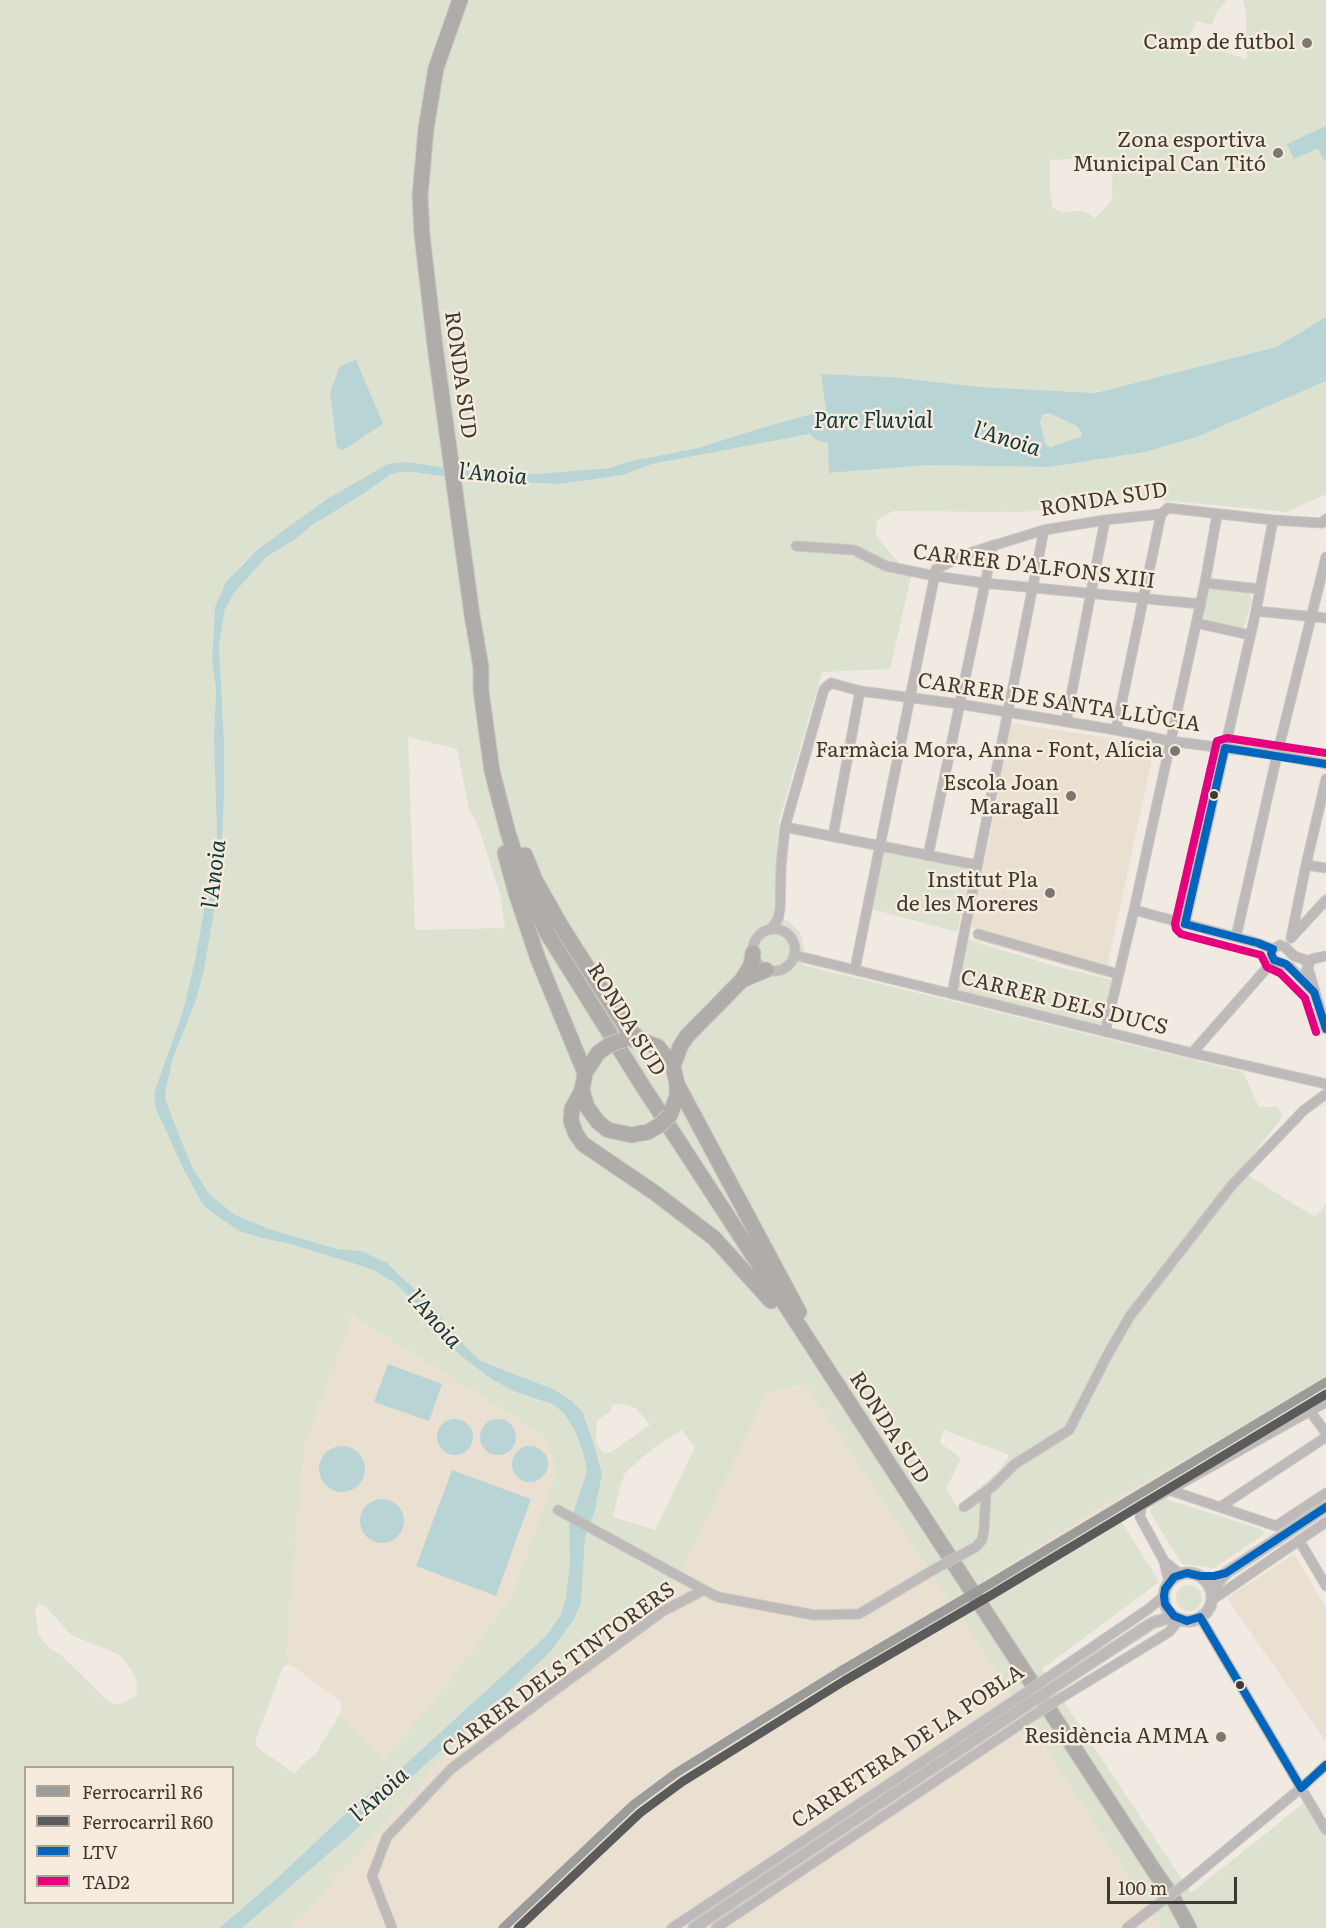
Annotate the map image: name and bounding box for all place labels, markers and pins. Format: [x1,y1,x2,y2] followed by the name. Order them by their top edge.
[1143,30,1295,56] place label: Camp de futbol
[1300,36,1314,50] marker: Camp de futbol
[1073,128,1266,178] place label: Zona esportiva Municipal Can Titó
[1271,146,1285,160] marker: Zona esportiva Municipal Can Titó
[815,738,1163,764] place label: Farmàcia Mora, Anna - Font, Alícia
[1168,744,1182,758] marker: Farmàcia Mora, Anna - Font, Alícia
[943,771,1059,821] place label: Escola Joan Maragall
[1064,789,1078,803] marker: Escola Joan Maragall
[1208,789,1220,801] unlabelled marker
[896,868,1038,918] place label: Institut Pla de les Moreres
[1043,886,1057,900] marker: Institut Pla de les Moreres
[1234,1679,1246,1691] unlabelled marker
[1024,1724,1209,1750] place label: Residència AMMA
[1214,1730,1228,1744] marker: Residència AMMA

